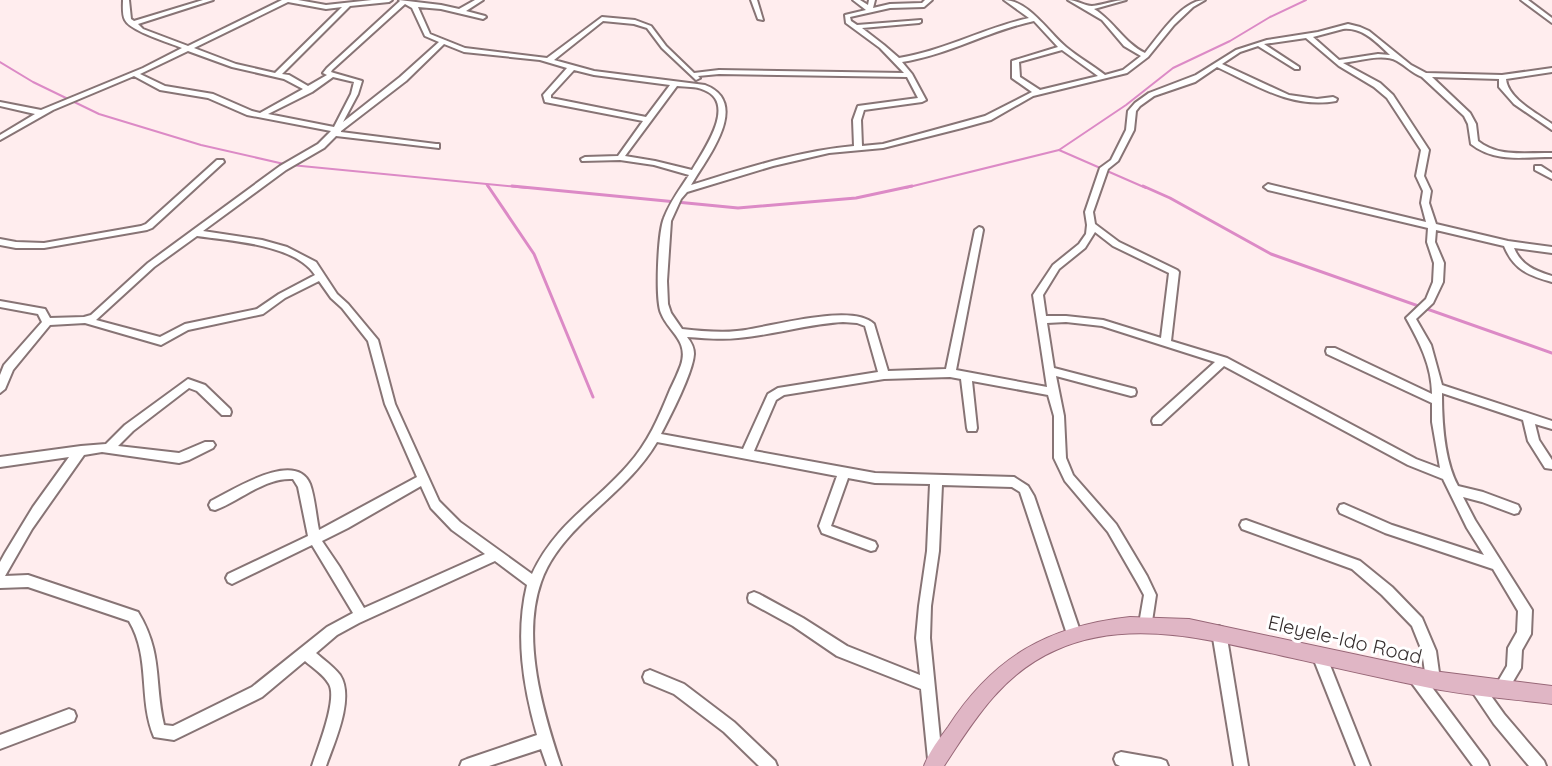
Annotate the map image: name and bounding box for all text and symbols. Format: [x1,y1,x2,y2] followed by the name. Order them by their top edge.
[1266,609,1424,669] street label: Eleyele-Ido Road

